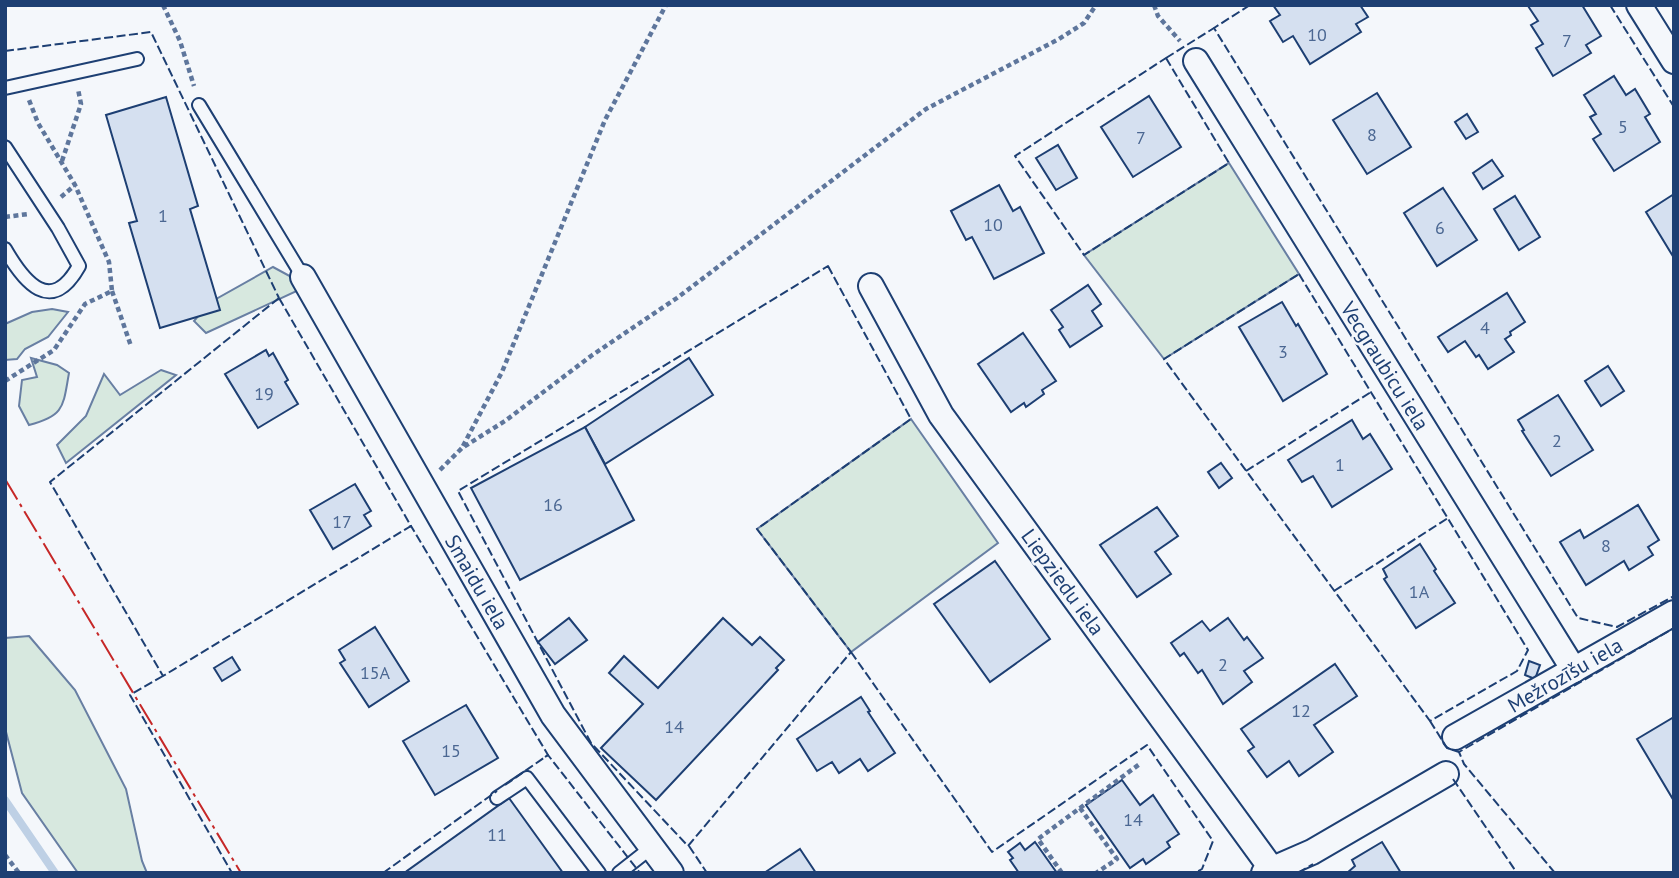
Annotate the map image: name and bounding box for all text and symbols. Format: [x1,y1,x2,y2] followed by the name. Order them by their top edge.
[1307,23,1327,46] house number: 10
[1562,29,1572,52] house number: 7
[1618,115,1628,138] house number: 5
[1367,123,1377,146] house number: 8
[1136,126,1146,149] house number: 7
[158,204,168,227] house number: 1
[983,213,1003,236] house number: 10
[1435,216,1445,239] house number: 6
[1334,296,1435,435] street label: Vecgraubicu iela
[1480,316,1490,339] house number: 4
[1278,340,1288,363] house number: 3
[254,382,274,405] house number: 19
[1552,429,1562,452] house number: 2
[1335,453,1345,476] house number: 1
[543,493,563,516] house number: 16
[332,510,352,533] house number: 17
[1015,524,1111,640] street label: Liepziedu iela
[439,530,515,634] street label: Smaidu iela
[1601,534,1611,557] house number: 8
[1409,580,1430,603] house number: 1A
[1503,631,1627,719] street label: Mežrozīšu iela
[1218,653,1228,676] house number: 2
[360,661,391,684] house number: 15A
[1291,699,1311,722] house number: 12
[664,715,684,738] house number: 14
[441,739,461,762] house number: 15
[1123,808,1143,831] house number: 14
[487,823,507,846] house number: 11

